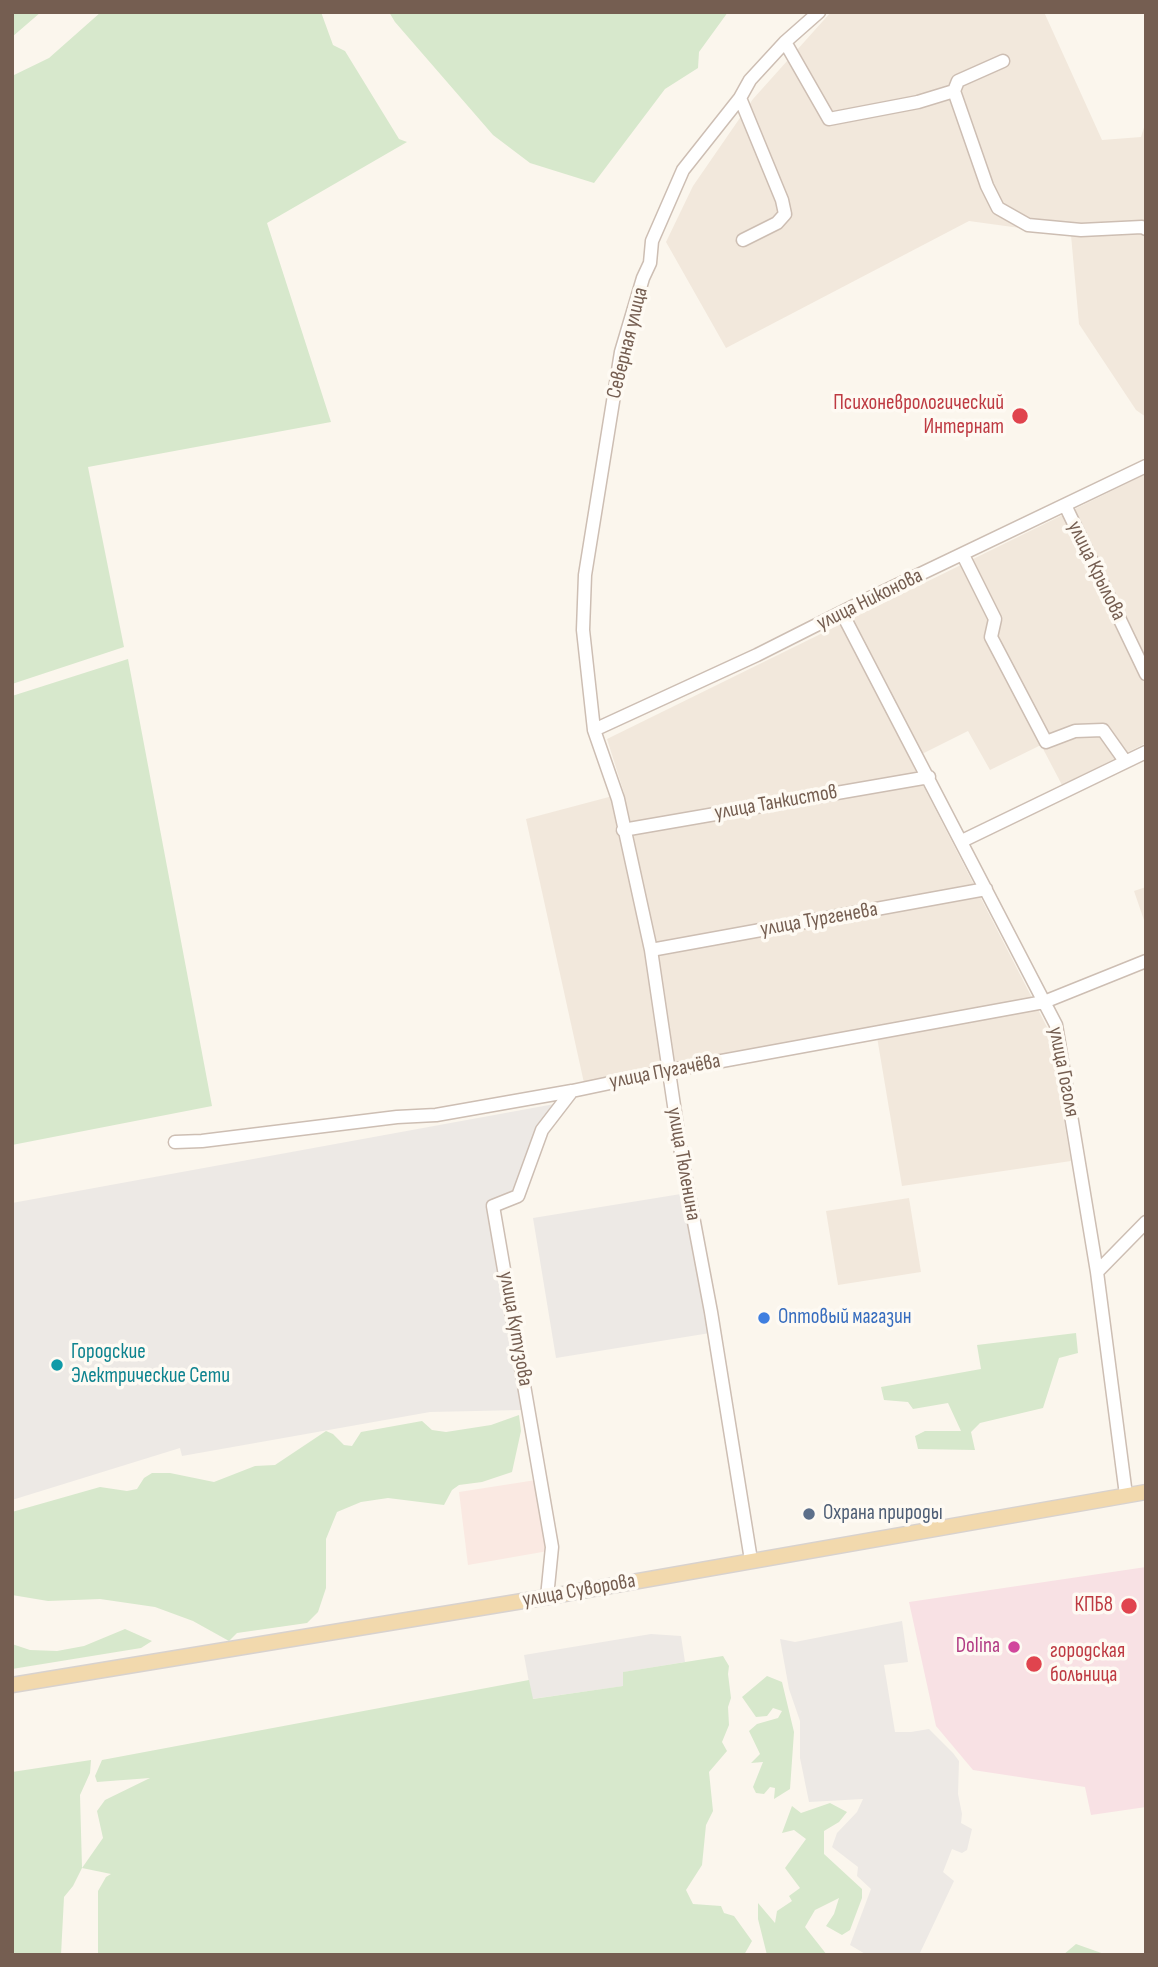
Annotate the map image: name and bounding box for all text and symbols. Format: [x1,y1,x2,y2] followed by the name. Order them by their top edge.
[602,285,654,401] street label: Северная улица
[833,391,1004,441] place label: Психоневрологический Интернат
[1010,406,1030,426] marker: Психоневрологический Интернат
[1061,517,1131,625] street label: улица Крылова
[813,564,927,636] street label: улица Никонова
[713,780,839,826] street label: улица Танкистов
[758,897,880,943] street label: улица Тургенева
[1042,1025,1084,1119] street label: улица Гоголя
[607,1049,723,1095] street label: улица Пугачёва
[661,1105,705,1223] street label: улица Тюленина
[493,1270,537,1388] street label: улица Кутузова
[778,1305,912,1331] place label: Оптовый магазин
[756,1310,772,1326] marker: Оптовый магазин
[71,1340,230,1390] place label: Городские Электрические Сети
[49,1357,65,1373] marker: Городские Электрические Сети
[823,1501,943,1527] place label: Охрана природы
[801,1506,817,1522] marker: Охрана природы
[521,1569,637,1613] street label: улица Суворова
[1075,1593,1113,1619] place label: КПБ8
[1119,1596,1139,1616] marker: КПБ8
[956,1634,1000,1660] place label: Dolina
[1006,1639,1022,1655] marker: Dolina
[1050,1639,1125,1689] place label: городская больница
[1024,1654,1044,1674] marker: городская больница

